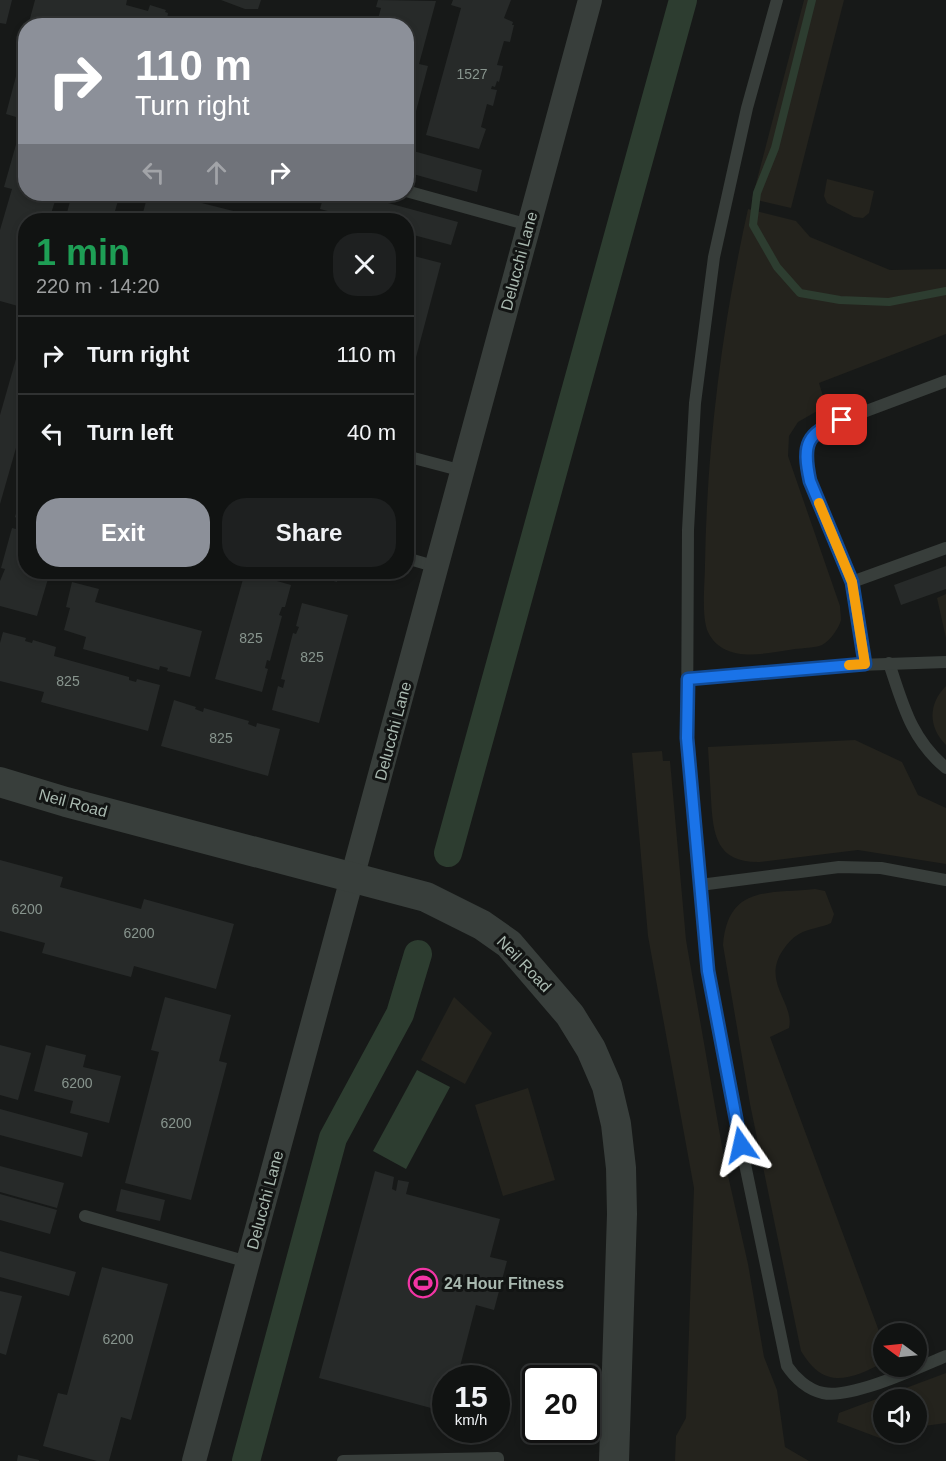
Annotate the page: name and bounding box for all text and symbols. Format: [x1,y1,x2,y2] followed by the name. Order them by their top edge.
[36,42,114,120] icon: right
[135,42,252,89] text: 110 m
[456,66,488,82] house number: 1527
[135,91,250,121] text: Turn right
[137,156,170,189] icon: left
[200,156,233,189] icon: ahead
[263,156,296,189] icon: right
[498,210,540,312] street label: Delucchi Lane
[36,232,130,273] text: 1 min
[333,233,396,296] button: close
[36,275,159,297] text: 220 m · 14:20
[36,339,69,372] icon: right
[87,342,189,367] text: Turn right
[336,342,396,367] text: 110 m
[816,394,867,445] pin
[825,403,858,436] icon: arrive
[36,417,69,450] icon: left
[87,420,173,445] text: Turn left
[347,420,396,445] text: 40 m
[36,498,210,567] button: Exit
[222,498,396,567] button: Share
[239,630,263,646] house number: 825
[300,649,324,665] house number: 825
[56,673,80,689] house number: 825
[372,680,414,782] street label: Delucchi Lane
[209,730,233,746] house number: 825
[37,786,109,820] street label: Neil Road
[11,901,43,917] house number: 6200
[123,925,155,941] house number: 6200
[493,933,555,995] street label: Neil Road
[61,1075,93,1091] house number: 6200
[709,1113,773,1177] position arrow
[160,1115,192,1131] house number: 6200
[244,1149,286,1251] street label: Delucchi Lane
[407,1267,439,1299] sports icon: 24 Hour Fitness
[444,1275,564,1292] place label: 24 Hour Fitness
[873,1323,927,1377] north arrow
[873,1323,927,1443] map controls
[102,1331,134,1347] house number: 6200
[522,1365,600,1443] speed limit sign: 20
[454,1380,488,1413] text: 15
[873,1389,927,1443] button: sound
[455,1411,487,1428] text: km/h

